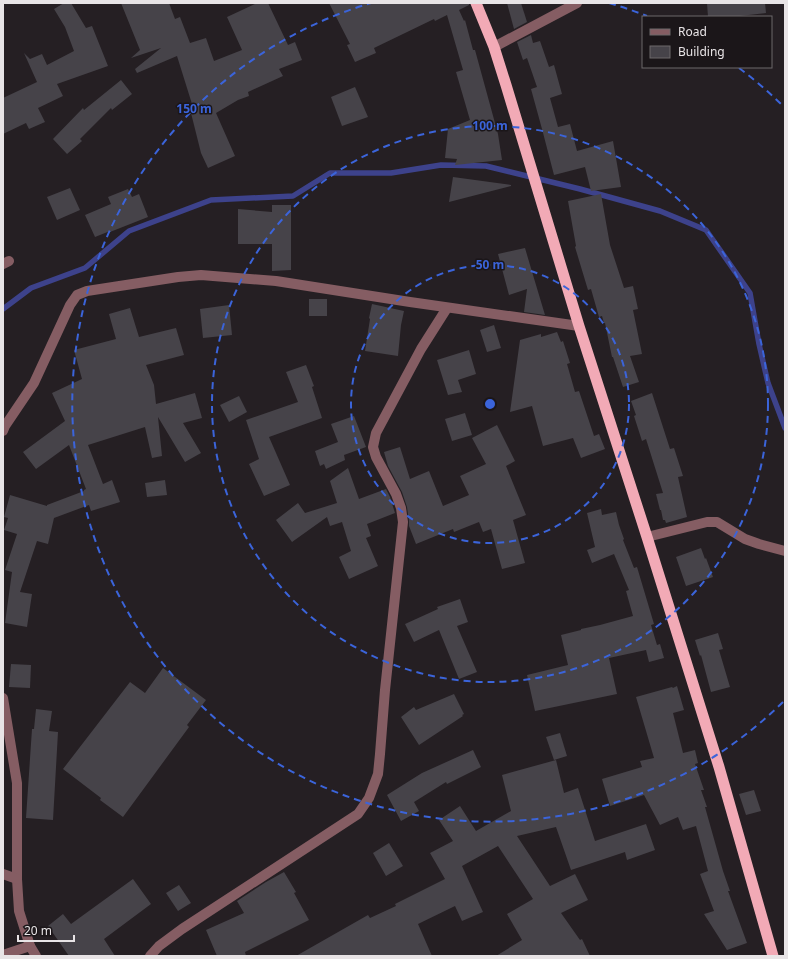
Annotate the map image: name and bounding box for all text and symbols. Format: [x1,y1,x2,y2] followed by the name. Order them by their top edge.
[642,16,772,68] legend
[678,23,707,40] text: Road
[678,43,725,60] text: Building
[176,100,212,117] text: 150 m
[472,117,508,134] text: 100 m
[476,256,504,273] text: 50 m
[483,397,497,411] centre of rings
[18,917,74,943] scale bar
[24,922,52,939] text: 20 m

